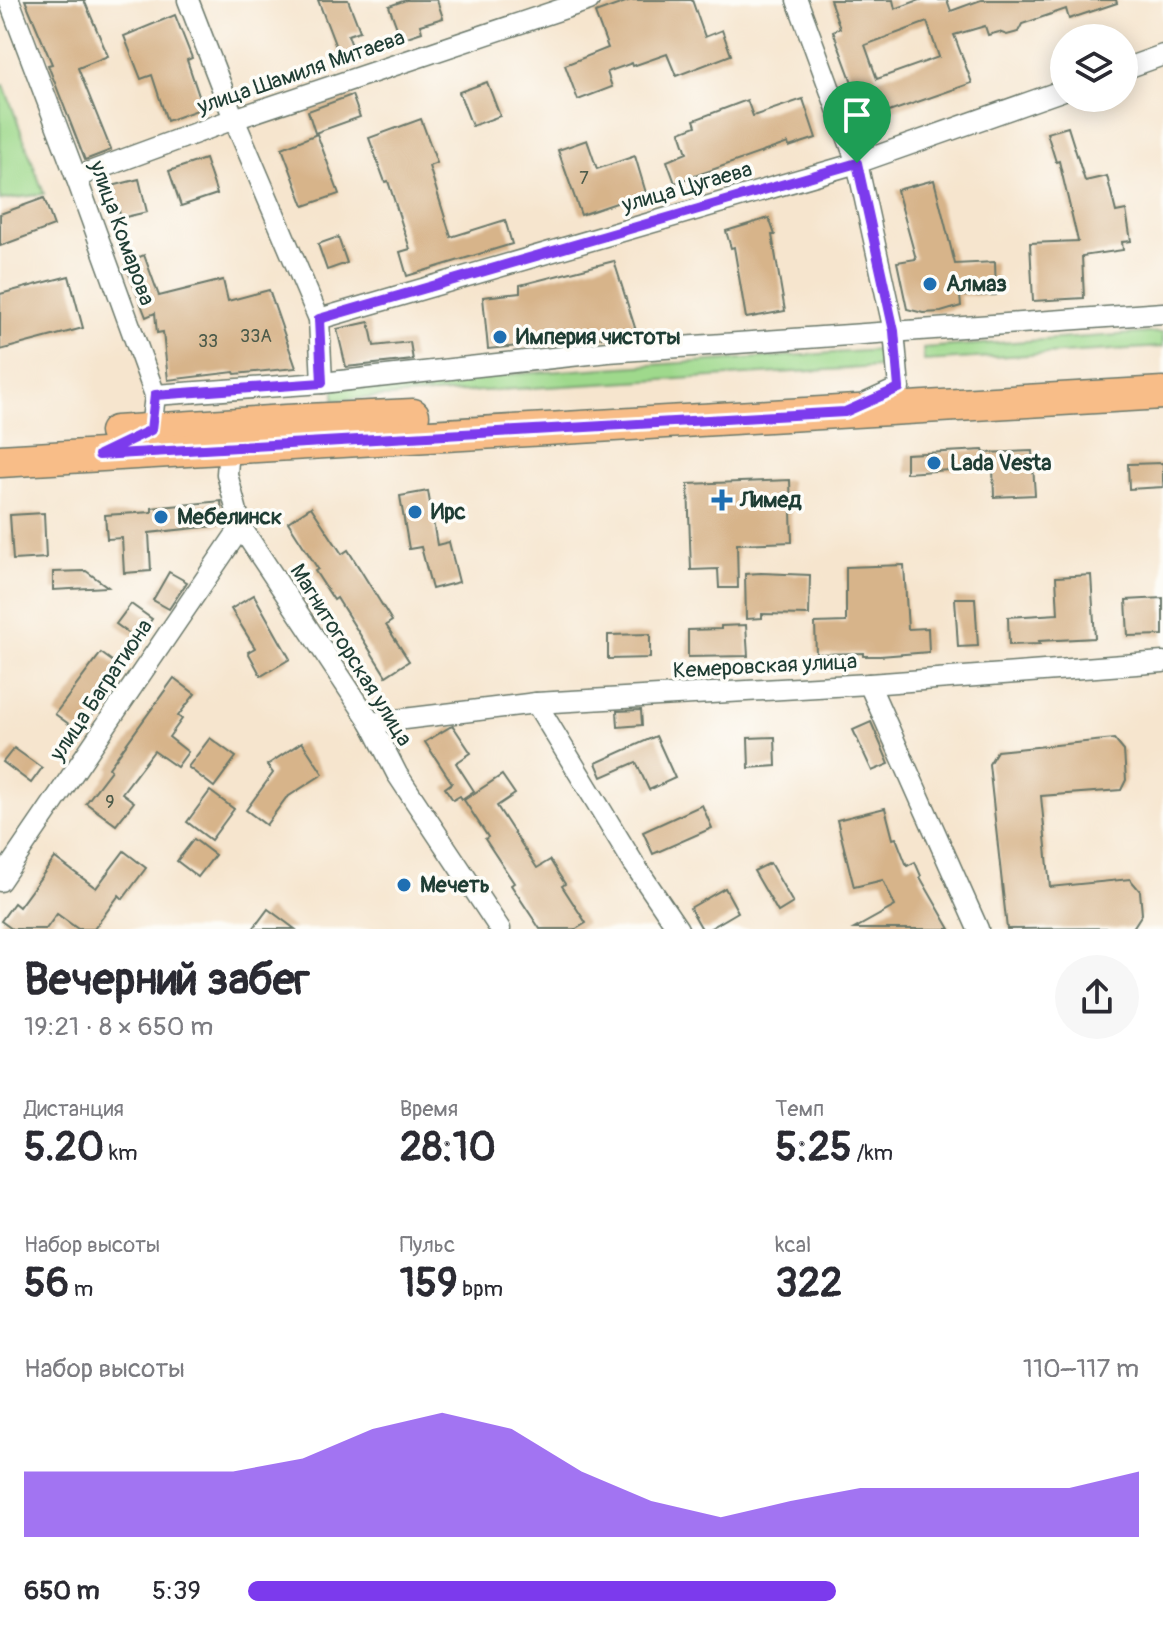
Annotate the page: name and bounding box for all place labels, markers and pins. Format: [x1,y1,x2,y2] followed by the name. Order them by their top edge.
[823,81,891,163] pin
[946,270,1007,298] place label: Алмаз
[921,275,939,293] marker: Алмаз
[516,323,681,351] place label: Империя чистоты
[491,328,509,346] marker: Империя чистоты
[950,449,1051,477] place label: Lada Vesta
[925,454,943,472] marker: Lada Vesta
[739,486,802,514] place label: Лимед
[711,489,733,511] marker: Лимед
[431,498,466,526] place label: Ирс
[177,503,282,531] place label: Мебелинск
[406,503,424,521] marker: Ирс
[152,508,170,526] marker: Мебелинск
[420,871,490,899] place label: Мечеть
[395,876,413,894] marker: Мечеть

